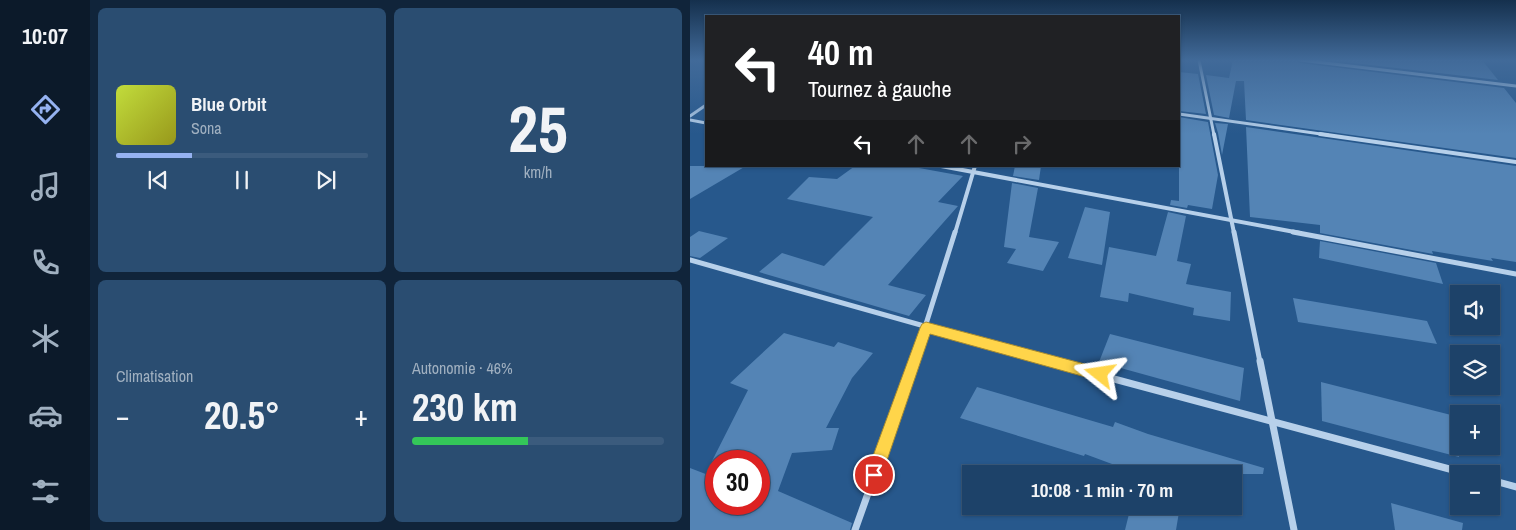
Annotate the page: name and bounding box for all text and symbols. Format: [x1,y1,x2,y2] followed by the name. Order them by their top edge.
[22,21,68,51] text: 10:07
[808,29,873,76] text: 40 m
[725,35,790,100] icon: left
[808,74,951,104] text: Tournez à gauche
[508,85,568,172] text: 25
[191,91,266,117] text: Blue Orbit
[28,92,63,127] icon: directions
[191,117,222,139] text: Sona
[849,130,877,158] icon: left
[902,130,930,158] icon: ahead
[955,130,983,158] icon: ahead
[1008,130,1036,158] icon: right
[524,161,552,183] text: km/h
[144,166,172,194] icon: previous
[228,166,256,194] icon: pause
[312,166,340,194] icon: next
[28,169,63,204] icon: music
[28,245,63,280] icon: phone
[1450,285,1500,515] map controls
[1450,285,1500,335] button: sound
[28,321,63,356] icon: climate
[1450,345,1500,395] button: layers
[1073,347,1125,399] position arrow
[412,357,513,379] text: Autonomie · 46%
[116,365,193,387] text: Climatisation
[412,382,518,433] text: 230 km
[204,390,280,441] text: 20.5°
[116,397,129,435] text: −
[355,397,368,435] text: +
[28,398,63,433] icon: car
[1450,405,1500,455] button: +
[705,450,770,515] speed limit sign: 30
[853,454,895,496] pin
[860,461,888,489] icon: arrive
[1450,465,1500,515] button: −
[28,474,63,509] icon: filters
[1031,477,1173,503] text: 10:08 · 1 min · 70 m

